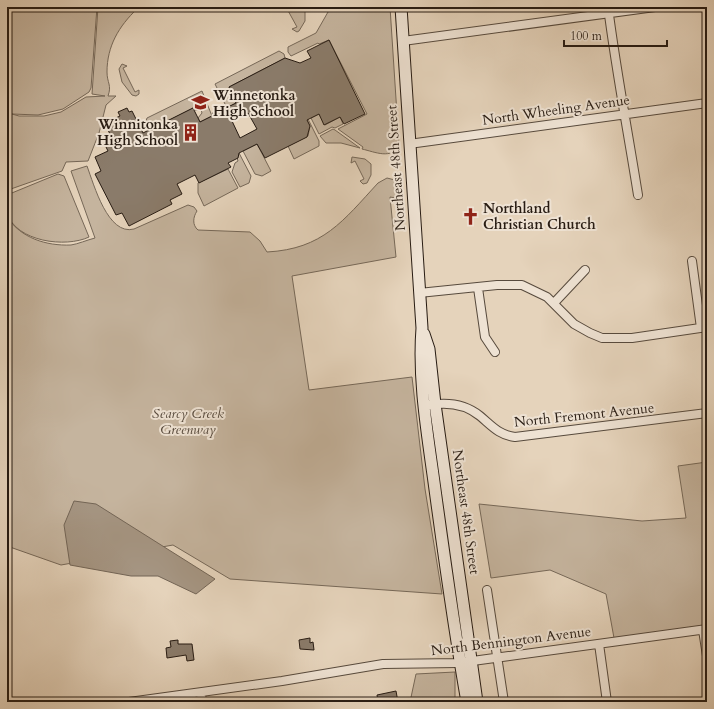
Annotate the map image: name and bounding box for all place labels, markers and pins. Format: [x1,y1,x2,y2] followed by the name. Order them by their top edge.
[212,86,296,121] place label: Winnetonka High School
[190,93,210,113] school or university icon: Winnetonka High School
[97,115,178,150] place label: Winnitonka High School
[181,122,201,142] building icon: Winnitonka High School
[483,199,596,234] place label: Northland Christian Church
[460,206,480,226] church icon: Northland Christian Church

